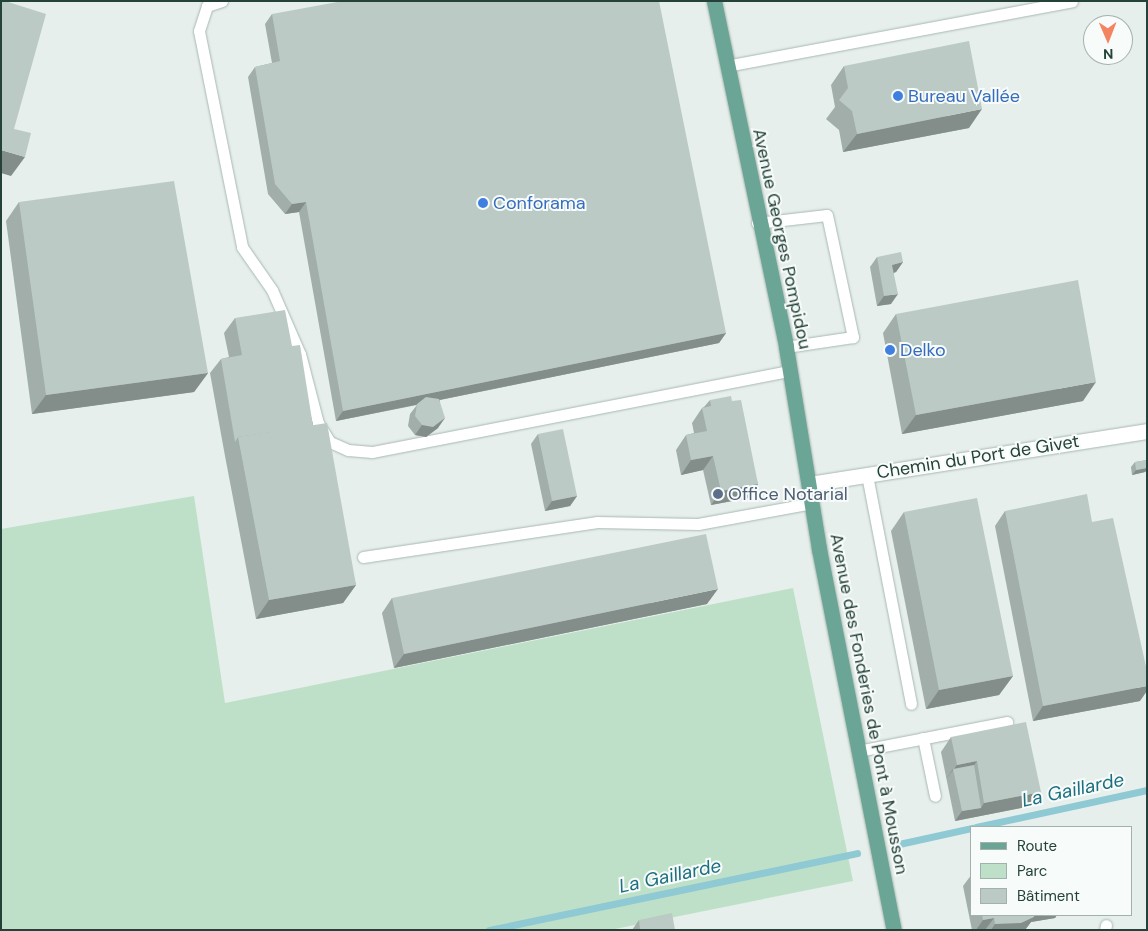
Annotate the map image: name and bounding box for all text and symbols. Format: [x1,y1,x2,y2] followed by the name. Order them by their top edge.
[1083,15,1133,65] north arrow
[1103,45,1114,63] text: N
[908,85,1020,107] place label: Bureau Vallée
[892,90,904,102] marker: Bureau Vallée
[748,127,816,351] street label: Avenue Georges Pompidou
[493,192,586,214] place label: Conforama
[477,197,489,209] marker: Conforama
[900,339,946,361] place label: Delko
[884,344,896,356] marker: Delko
[875,430,1081,484] street label: Chemin du Port de Givet
[728,483,848,505] place label: Office Notarial
[712,488,724,500] marker: Office Notarial
[825,532,913,876] street label: Avenue des Fonderies de Pont à Mousson
[1020,768,1126,812] water label: La Gaillarde
[970,826,1133,916] legend
[1017,836,1057,856] text: Route
[617,854,723,898] water label: La Gaillarde
[1017,861,1047,881] text: Parc
[1017,886,1080,906] text: Bâtiment

